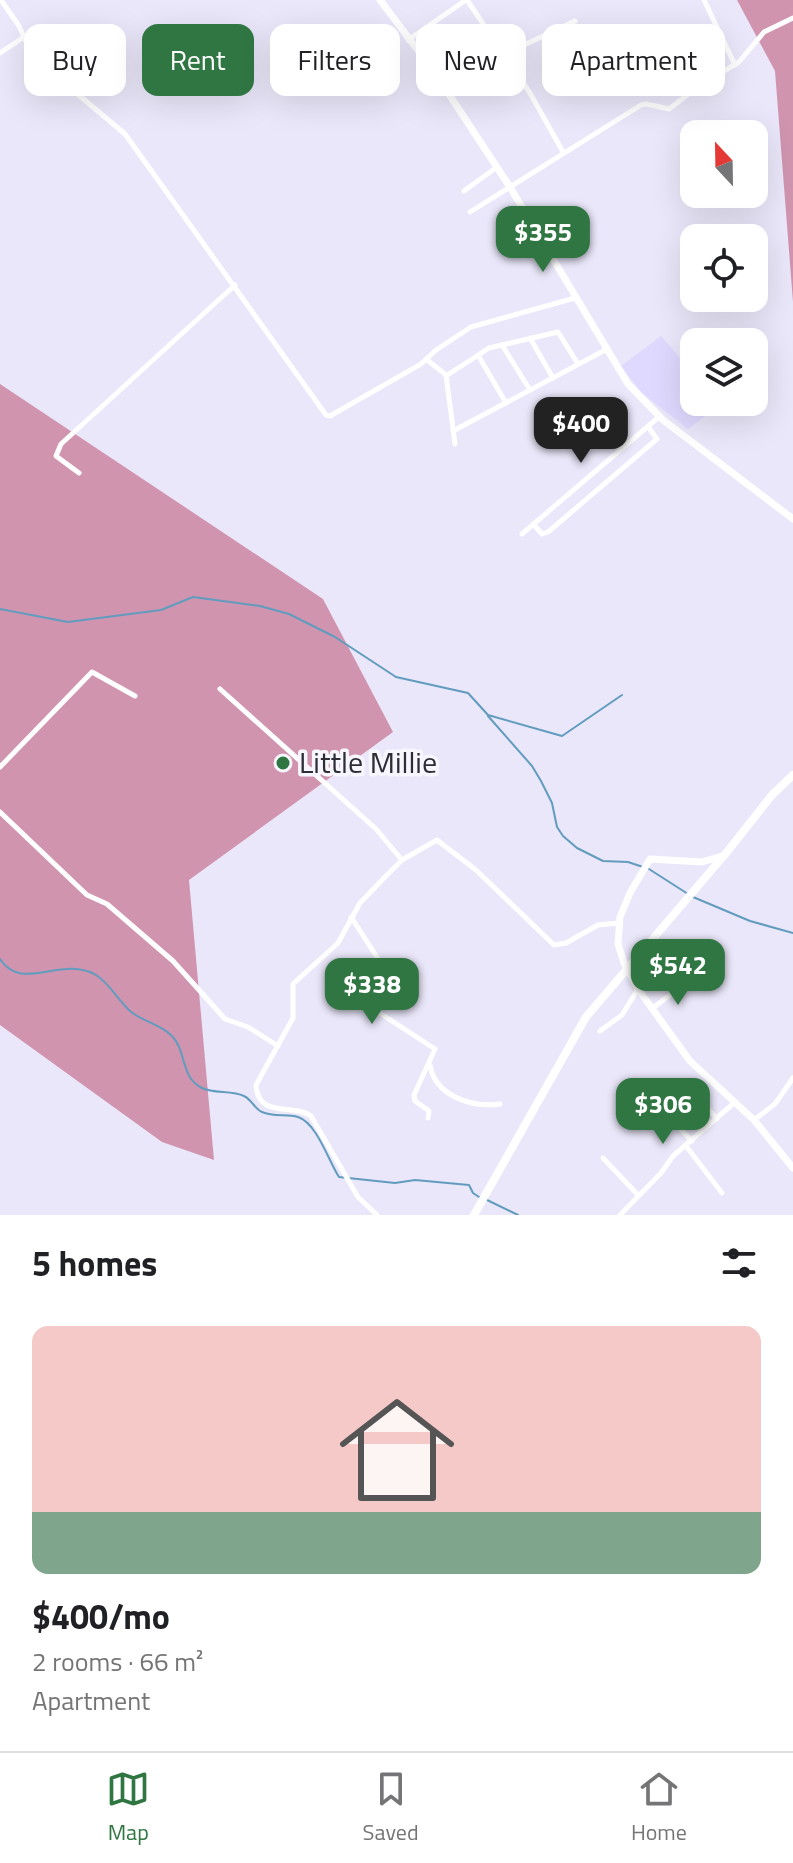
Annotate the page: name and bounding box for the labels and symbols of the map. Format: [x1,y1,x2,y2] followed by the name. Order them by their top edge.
[680,120,768,208] north arrow
[496,206,590,274] pin: $355
[534,397,628,465] pin: $400
[299,739,437,785] place label: Little Millie
[274,754,292,772] marker: Little Millie
[631,939,725,1007] pin: $542
[325,958,419,1026] pin: $338
[616,1078,710,1146] pin: $306

